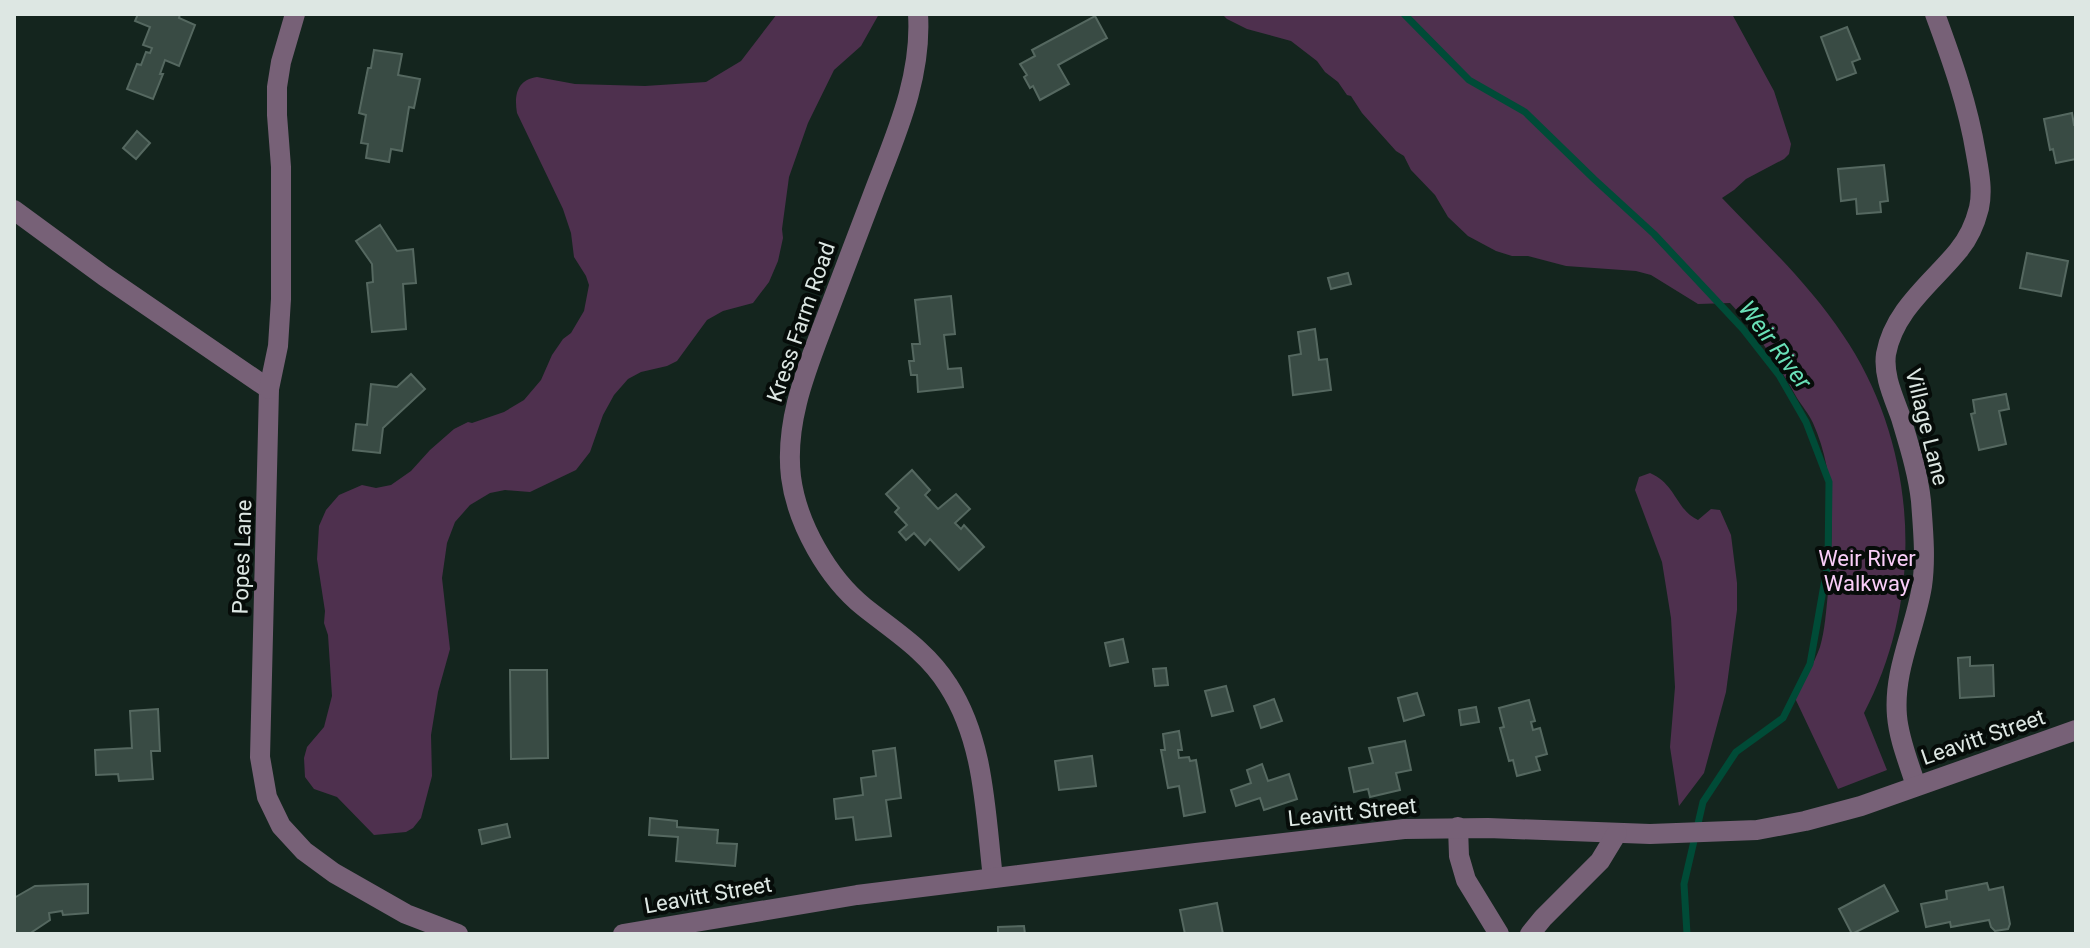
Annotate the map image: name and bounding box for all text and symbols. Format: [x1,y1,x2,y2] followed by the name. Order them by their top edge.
[762,239,840,405] street label: Kress Farm Road
[1733,295,1818,396] water label: Weir River
[1900,366,1954,488] street label: Village Lane
[228,499,256,615] street label: Popes Lane
[1818,546,1916,596] park label: Weir River Walkway
[1918,704,2048,770] street label: Leavitt Street
[1286,793,1418,831] street label: Leavitt Street
[642,871,774,919] street label: Leavitt Street

